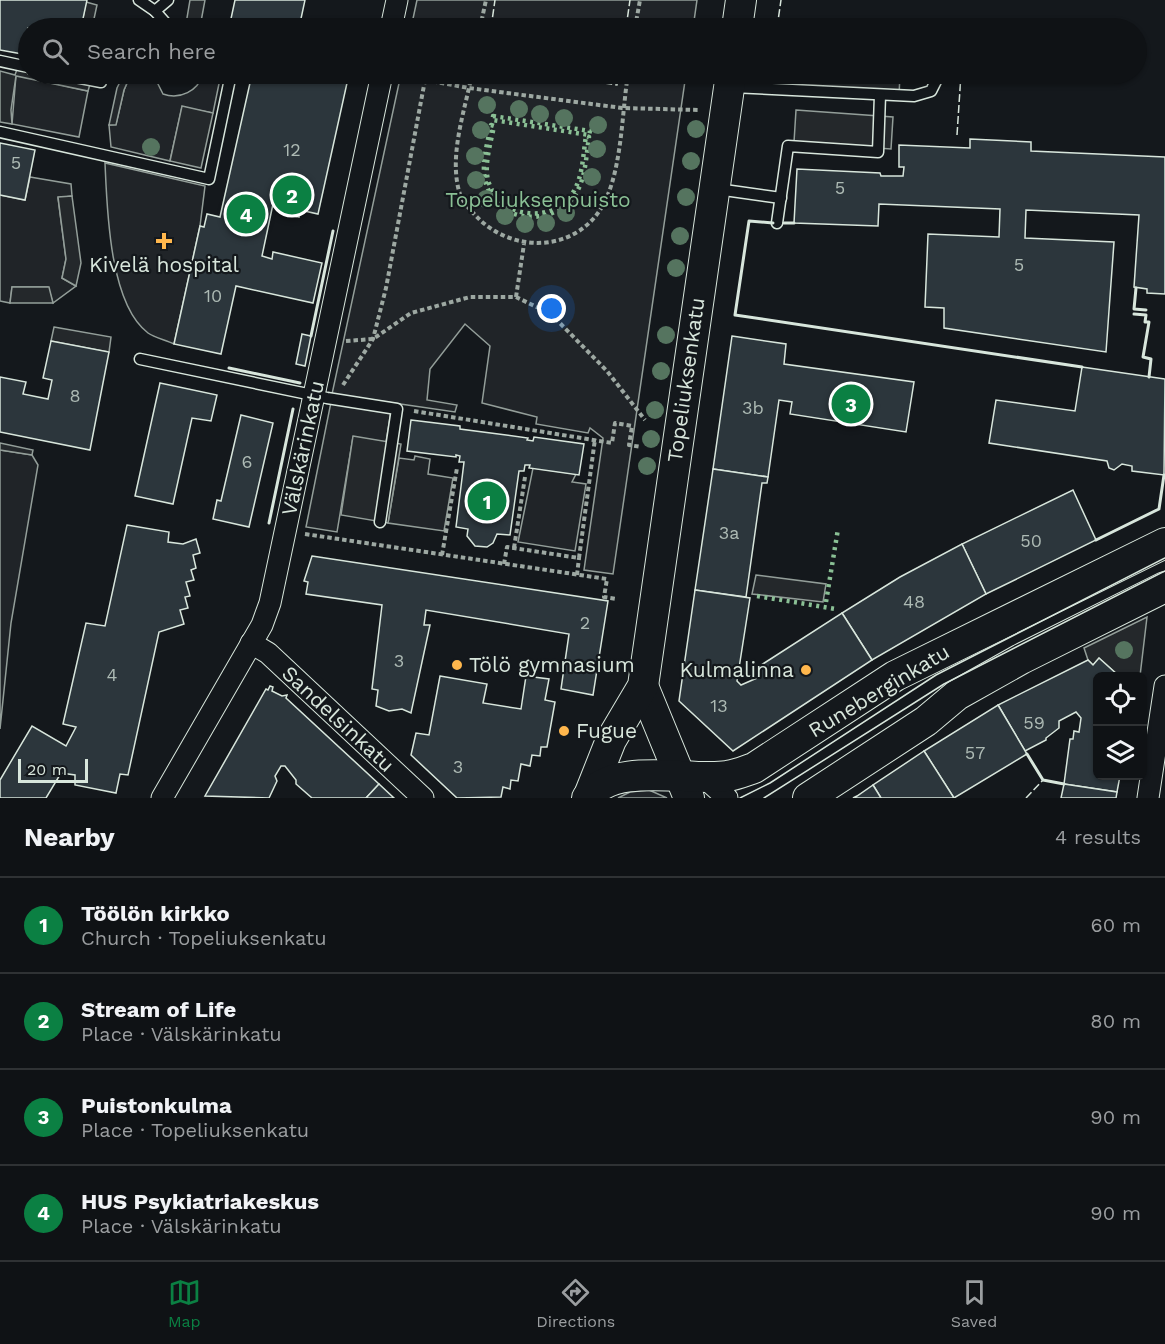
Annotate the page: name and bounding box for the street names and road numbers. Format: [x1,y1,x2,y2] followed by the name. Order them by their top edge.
[662,296,709,464] street label: Topeliuksenkatu
[276,378,329,518] street label: Välskärinkatu
[804,639,954,742] street label: Runeberginkatu
[277,660,400,777] street label: Sandelsinkatu

